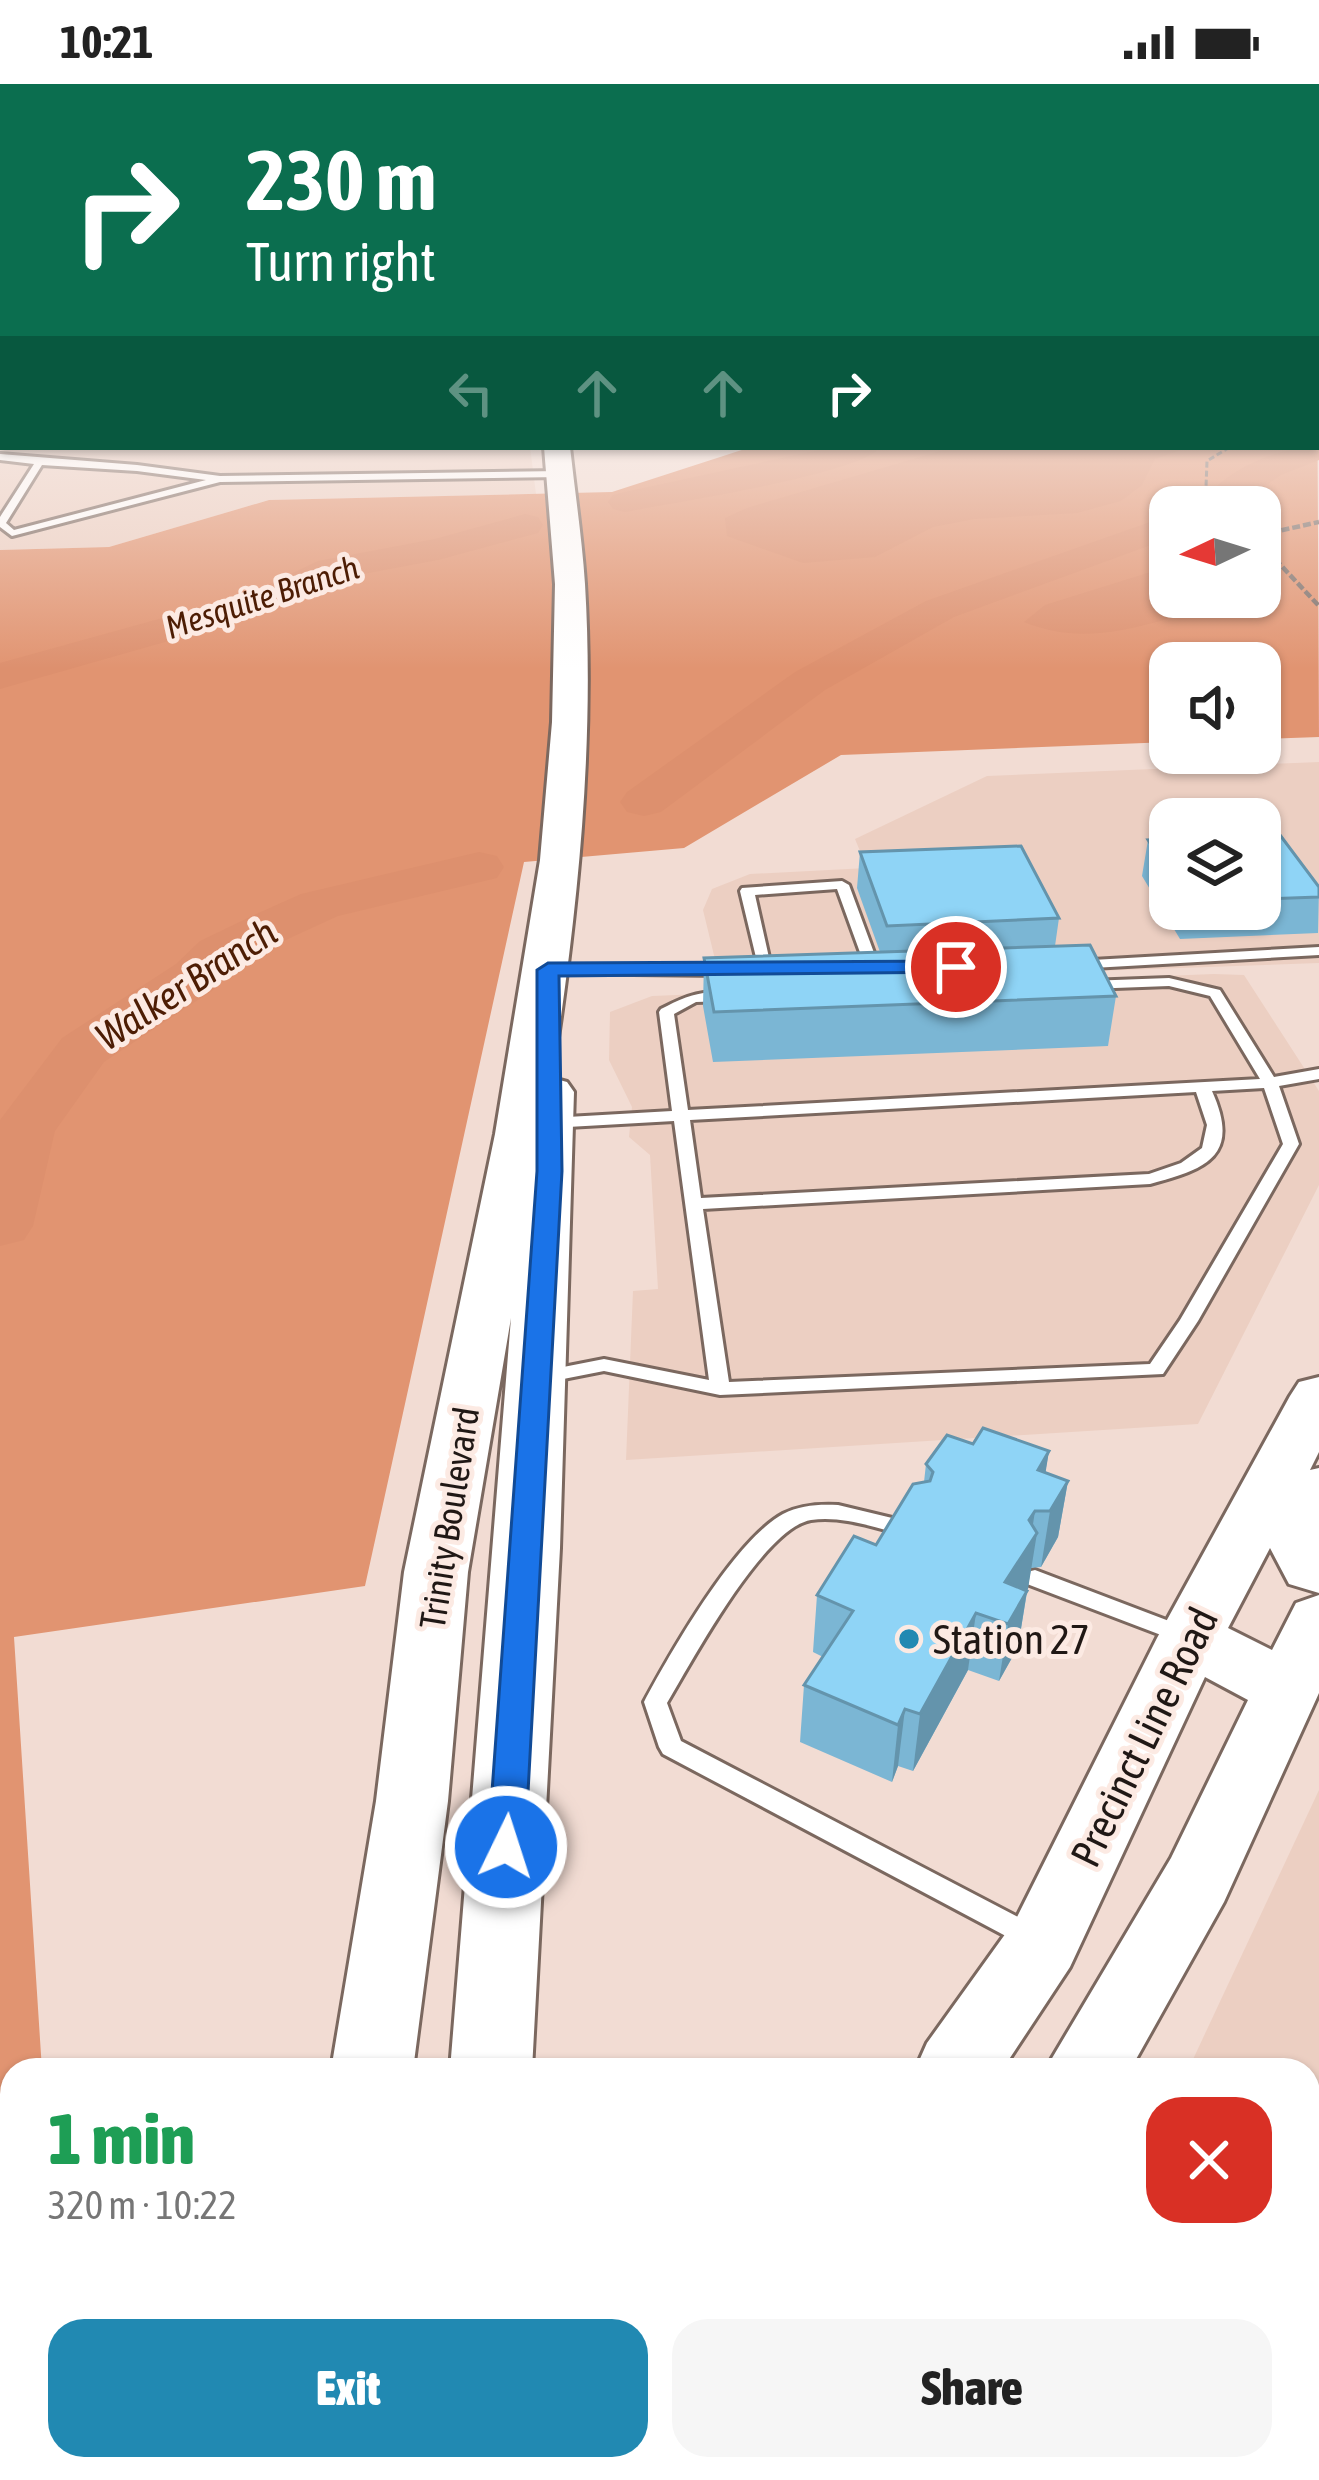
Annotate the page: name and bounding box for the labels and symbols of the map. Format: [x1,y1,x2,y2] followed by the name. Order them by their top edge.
[1149,486,1281,618] north arrow
[161,548,363,646] water label: Mesquite Branch
[88,909,284,1058] water label: Walker Branch
[905,916,1007,1018] pin
[411,1404,487,1632] street label: Trinity Boulevard
[1061,1600,1227,1874] street label: Precinct Line Road
[933,1615,1089,1663] place label: Station 27
[896,1626,922,1652] marker: Station 27
[443,1784,569,1910] position arrow

